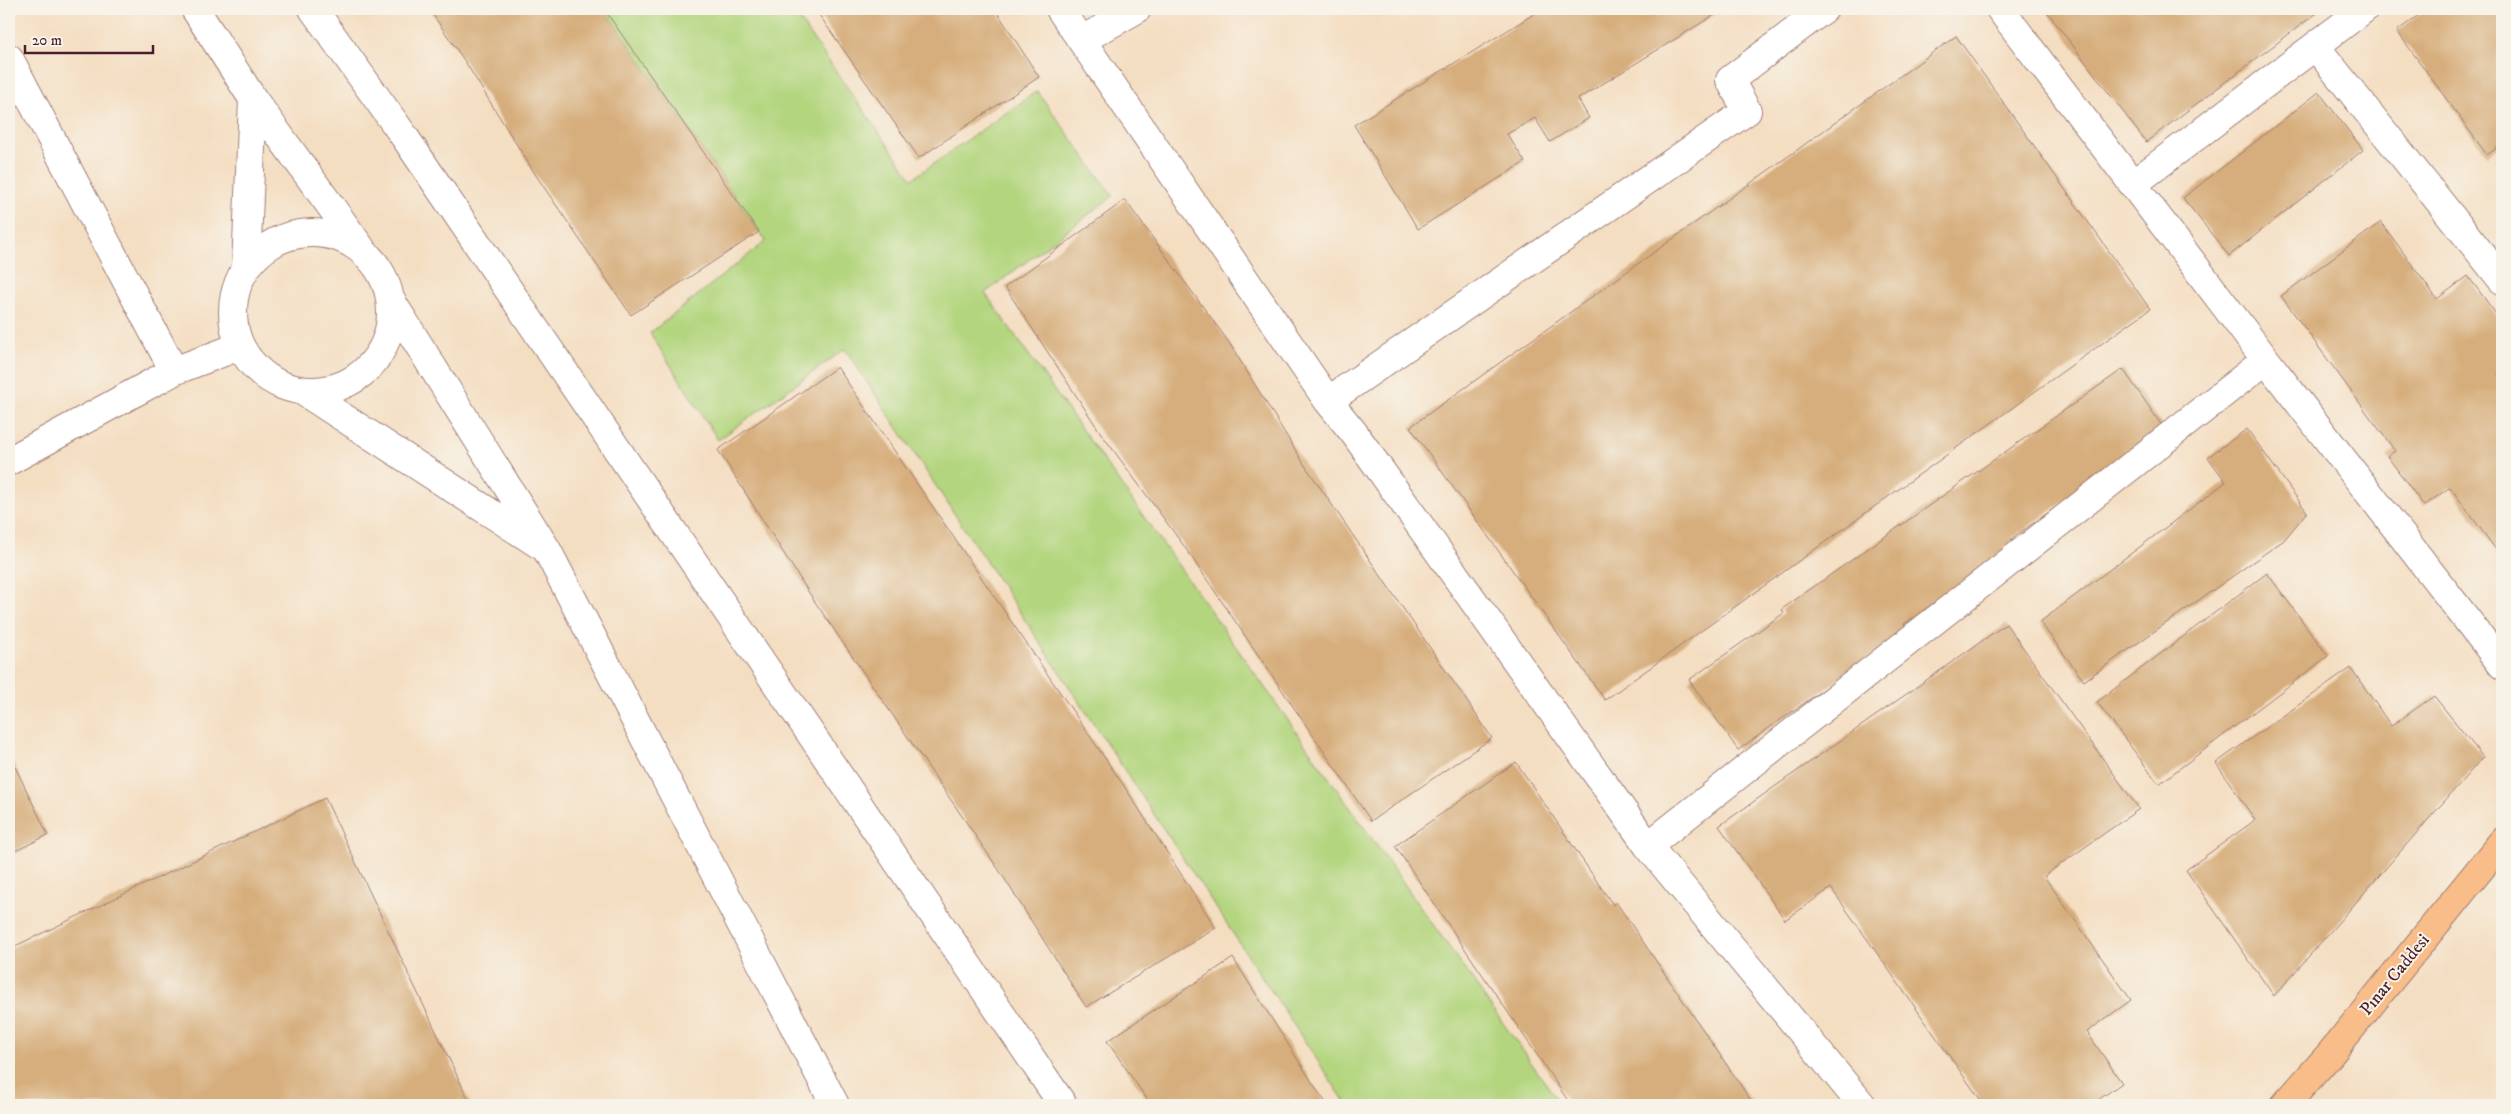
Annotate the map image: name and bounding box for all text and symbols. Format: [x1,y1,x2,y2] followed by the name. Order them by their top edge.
[25,22,152,54] scale bar
[32,31,62,50] text: 20 m
[2355,930,2435,1020] street label: Pınar Caddesi

